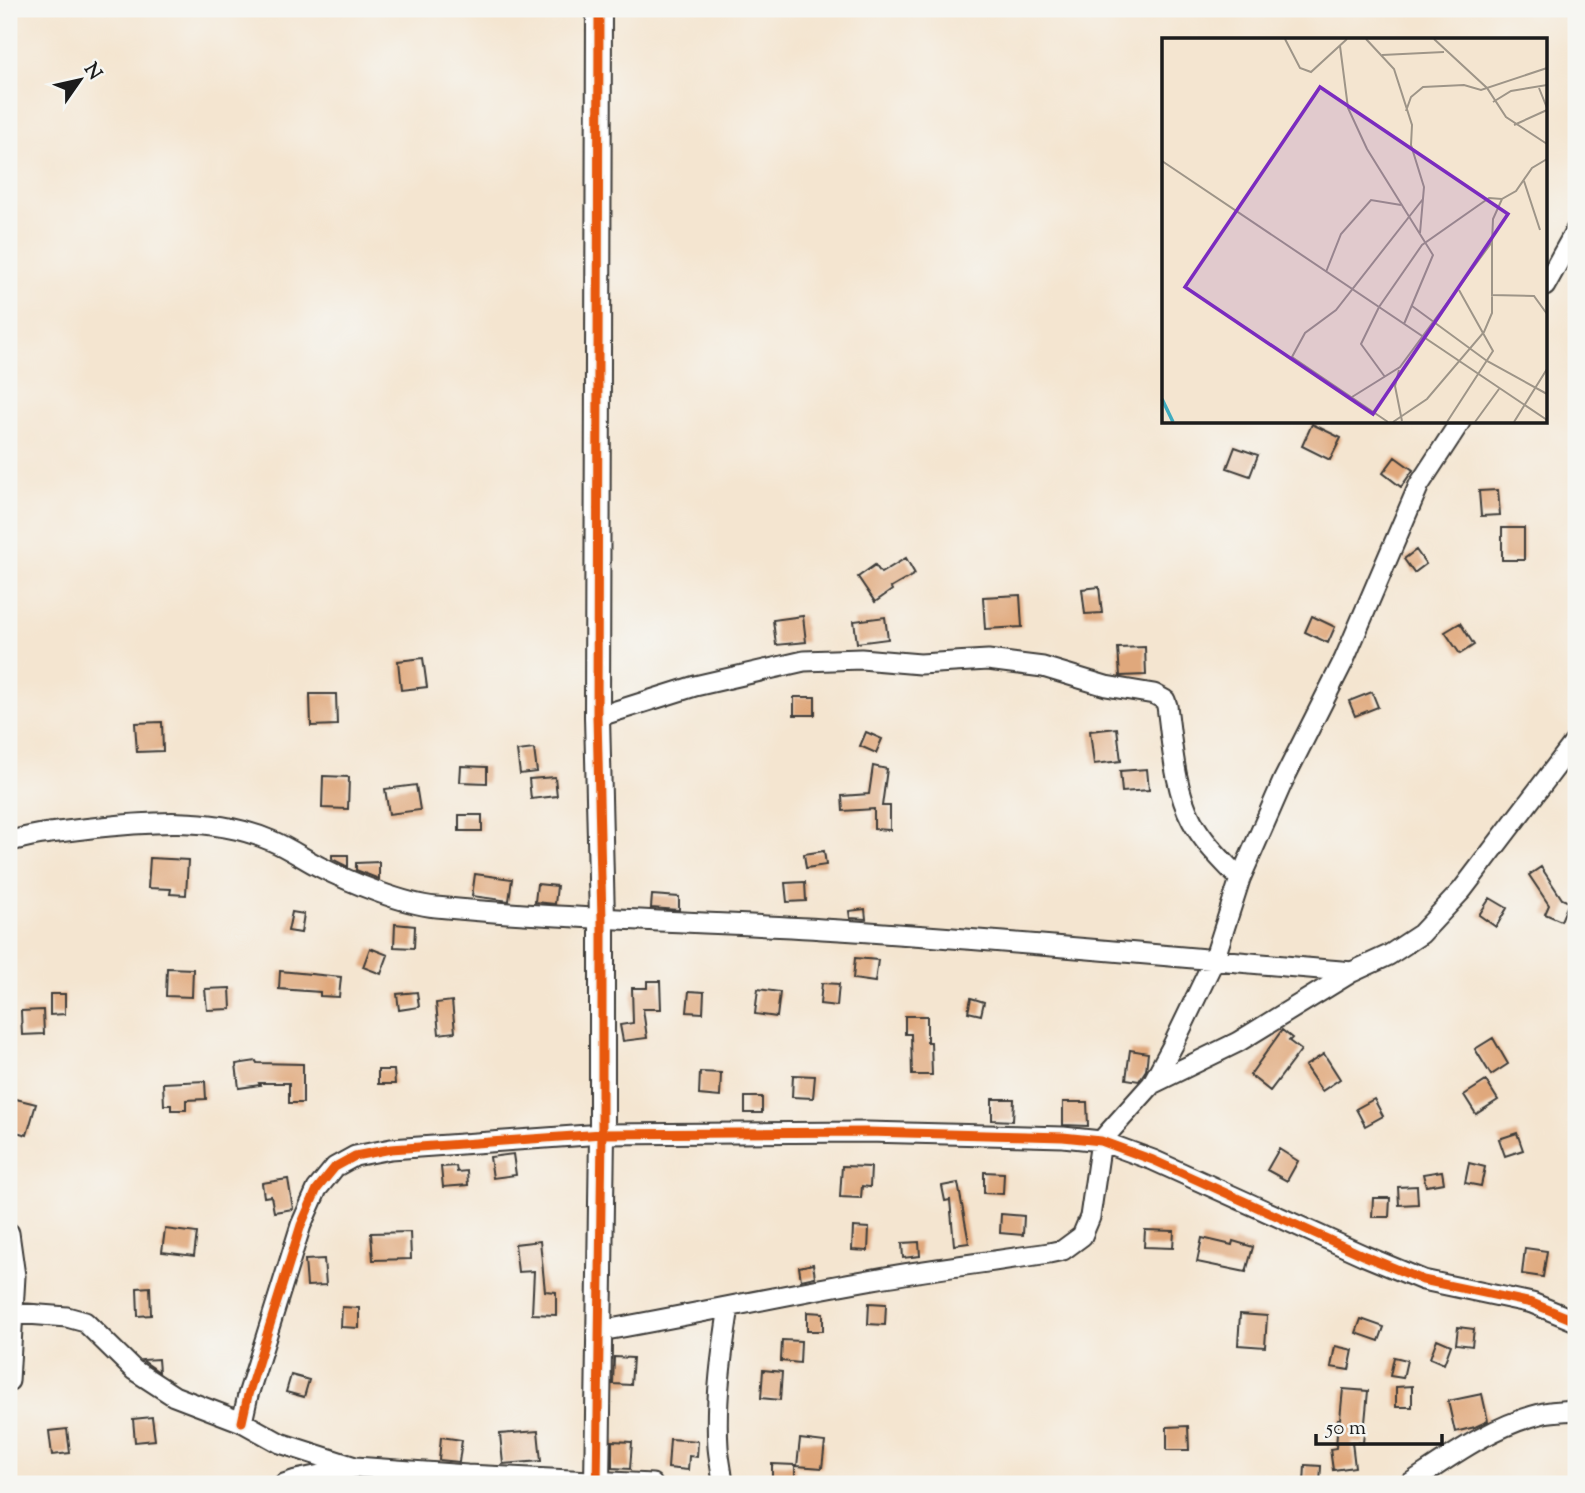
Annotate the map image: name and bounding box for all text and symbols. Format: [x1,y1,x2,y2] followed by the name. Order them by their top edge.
[1162,38,1546,424] inset map
[46,46,116,116] north arrow
[77,58,107,86] text: N
[1316,1402,1442,1446] scale bar
[1325,1414,1366,1444] text: 50 m

